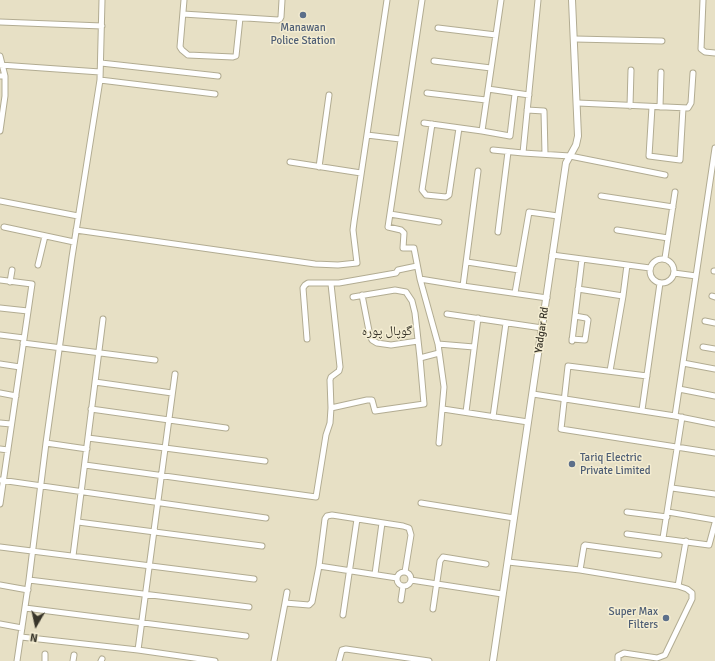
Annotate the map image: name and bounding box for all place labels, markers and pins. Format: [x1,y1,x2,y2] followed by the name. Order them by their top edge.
[298,10,308,20] marker: Manawan Police Station
[271,21,335,47] place label: Manawan Police Station
[580,451,651,477] place label: Tariq Electric Private Limited
[567,459,577,469] marker: Tariq Electric Private Limited
[609,605,658,631] place label: Super Max Filters
[661,613,671,623] marker: Super Max Filters

